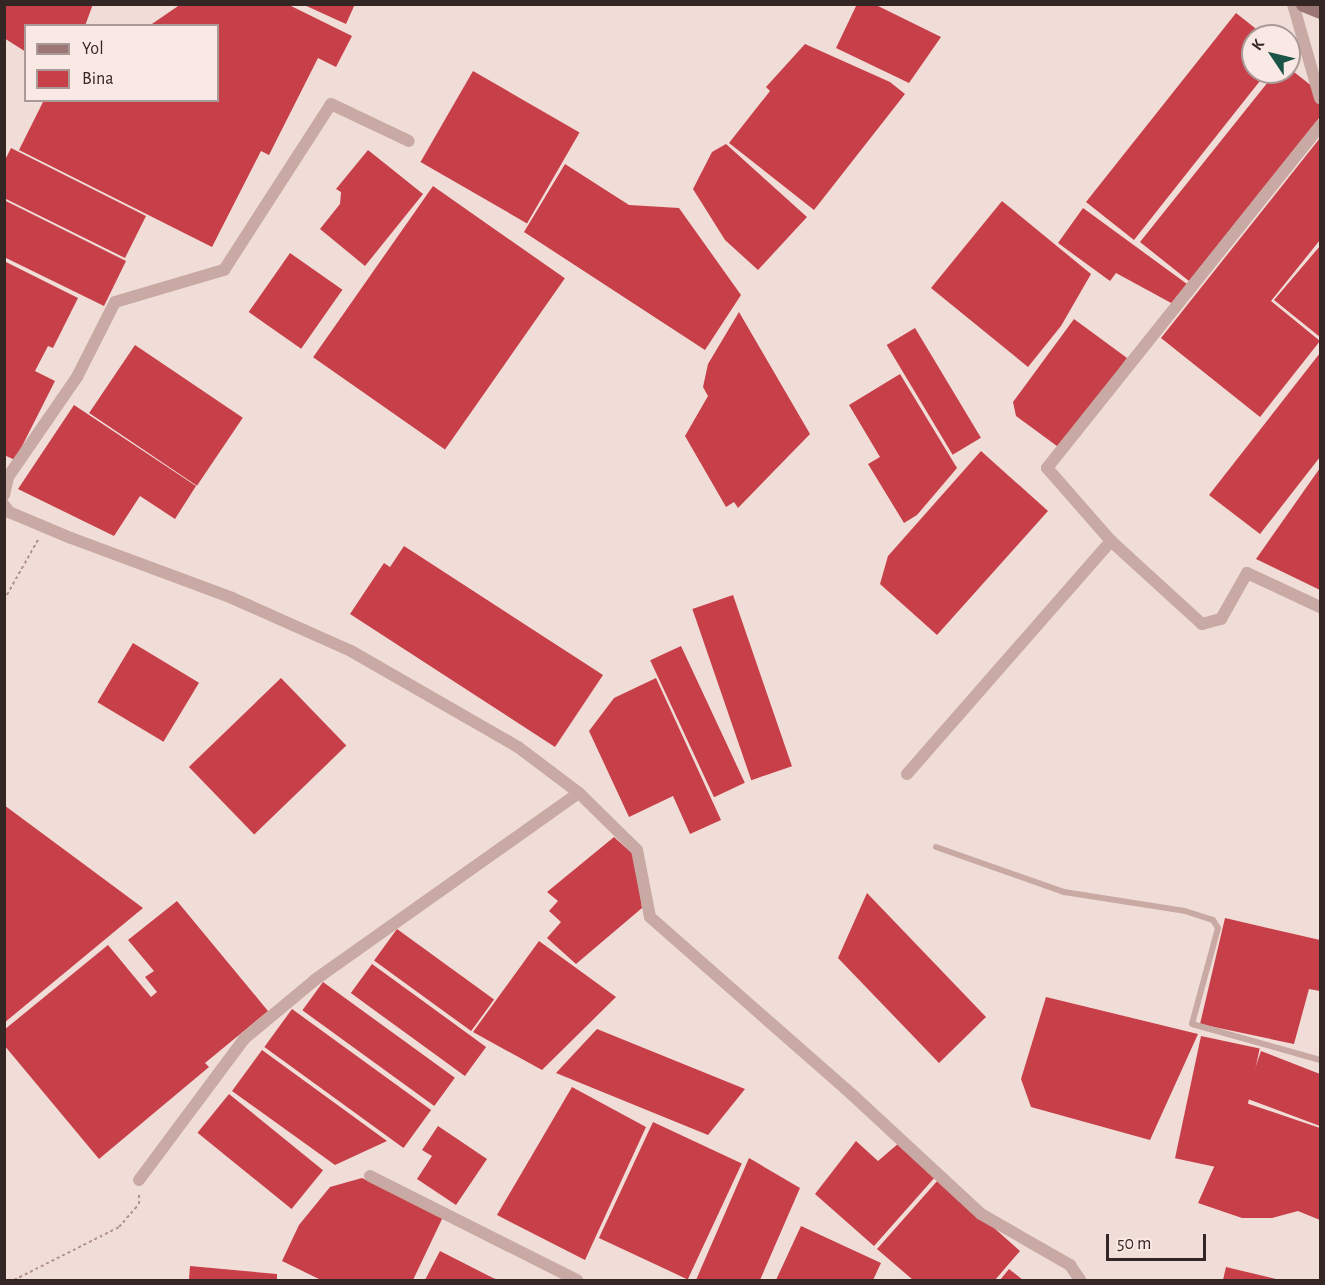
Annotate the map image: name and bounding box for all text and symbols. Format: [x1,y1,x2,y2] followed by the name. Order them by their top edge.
[24,24,219,102] legend
[1241,24,1301,84] north arrow
[1249,36,1267,53] text: K
[82,40,104,58] text: Yol
[82,70,114,88] text: Bina
[1109,1222,1210,1260] scale bar
[1117,1235,1151,1253] text: 50 m

